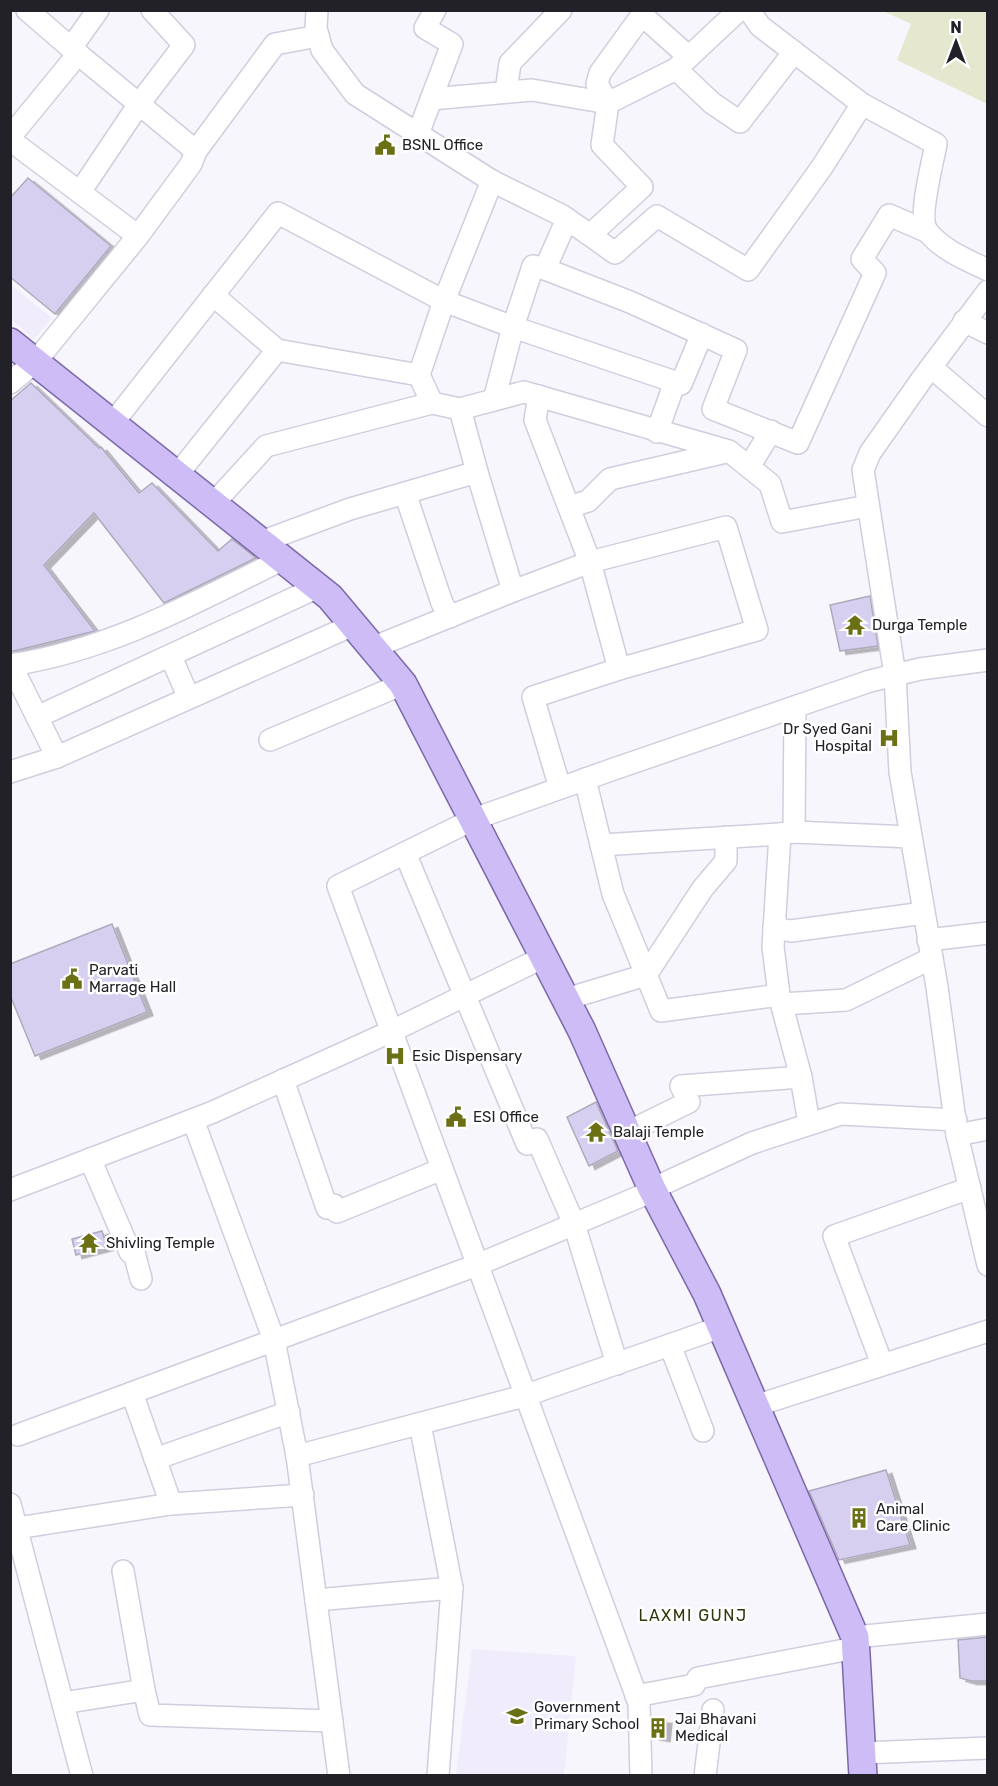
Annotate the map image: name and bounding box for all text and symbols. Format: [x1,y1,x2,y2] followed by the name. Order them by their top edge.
[926,12,986,72] north arrow
[950,18,962,37] text: N
[373,133,397,157] public building icon: BSNL Office
[402,136,483,154] place label: BSNL Office
[843,613,867,637] temple icon: Durga Temple
[872,616,967,634] place label: Durga Temple
[783,720,872,755] place label: Dr Syed Gani Hospital
[877,726,901,750] hospital icon: Dr Syed Gani Hospital
[89,961,176,996] place label: Parvati Marrage Hall
[60,967,84,991] public building icon: Parvati Marrage Hall
[383,1044,407,1068] hospital icon: Esic Dispensary
[412,1047,522,1065] place label: Esic Dispensary
[444,1105,468,1129] public building icon: ESI Office
[473,1108,539,1126] place label: ESI Office
[584,1120,608,1144] temple icon: Balaji Temple
[613,1123,704,1141] place label: Balaji Temple
[77,1231,101,1255] temple icon: Shivling Temple
[106,1234,215,1252] place label: Shivling Temple
[876,1500,950,1535] place label: Animal Care Clinic
[847,1506,871,1530] building icon: Animal Care Clinic
[638,1606,748,1625] district label: LAXMI GUNJ
[534,1698,639,1733] place label: Government Primary School
[505,1704,529,1728] school or university icon: Government Primary School
[675,1710,756,1745] place label: Jai Bhavani Medical
[646,1716,670,1740] building icon: Jai Bhavani Medical

